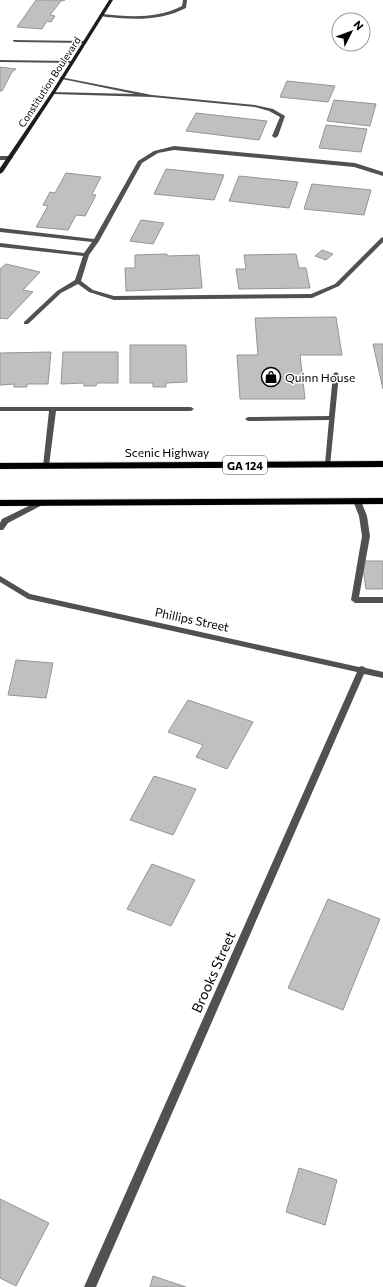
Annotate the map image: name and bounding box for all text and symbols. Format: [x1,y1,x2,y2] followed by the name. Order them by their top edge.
[331,12,371,52] north arrow
[351,18,366,32] text: N
[15,34,83,129] street label: Constitution Boulevard
[260,366,282,388] shop icon: Quinn House
[285,370,355,384] place label: Quinn House
[125,445,209,459] street label: Scenic Highway
[223,456,267,474] road number: GA 124
[154,604,230,634] street label: Phillips Street
[187,928,239,1015] street label: Brooks Street

